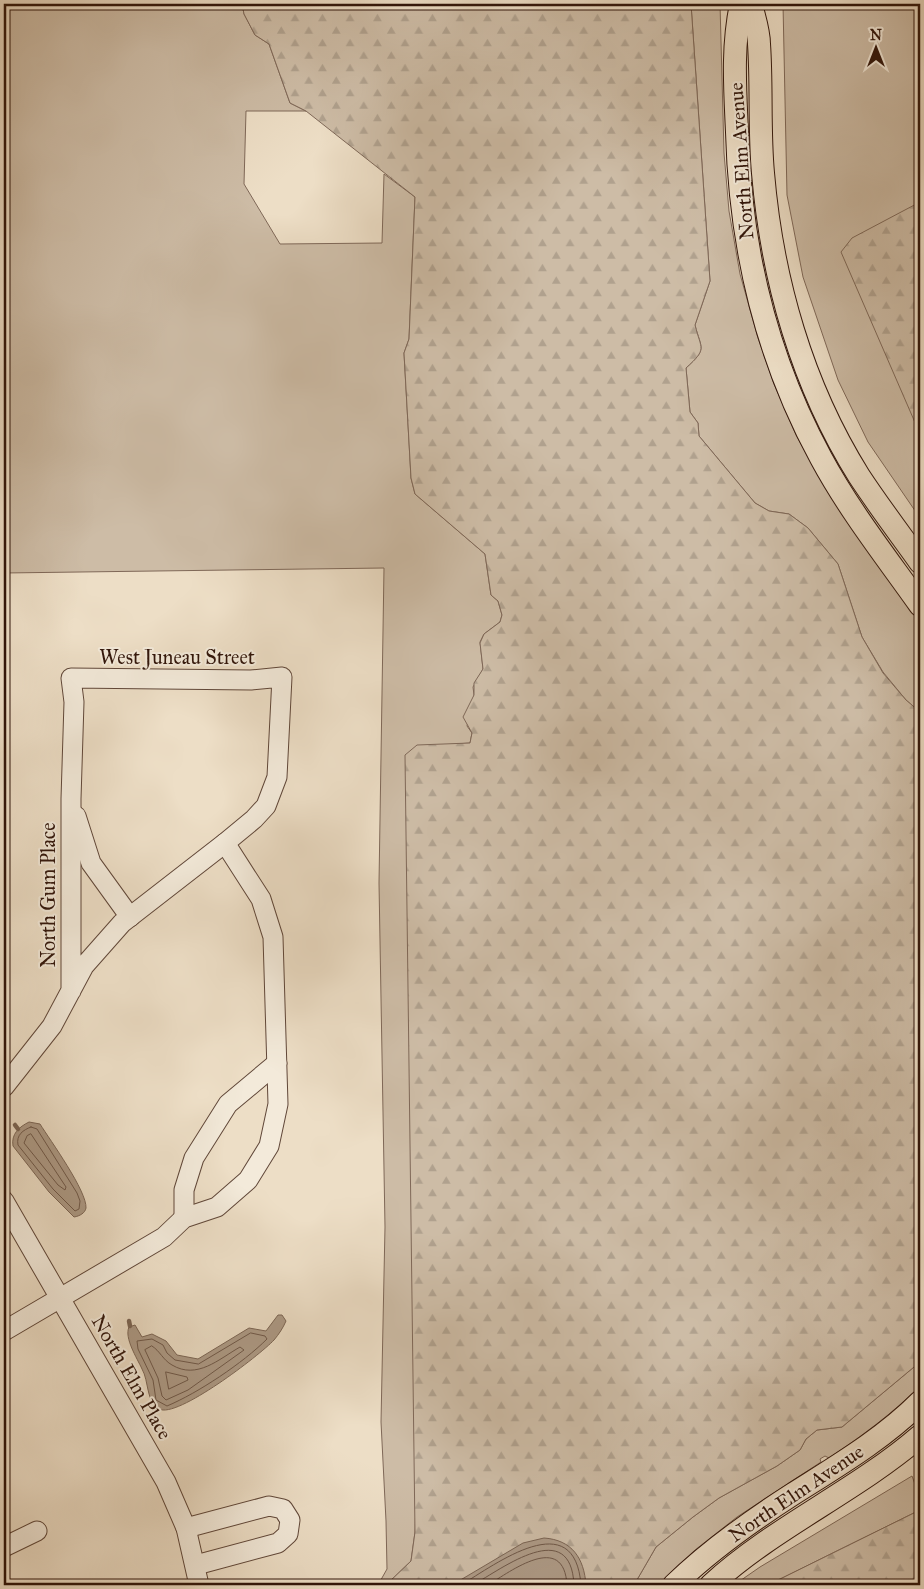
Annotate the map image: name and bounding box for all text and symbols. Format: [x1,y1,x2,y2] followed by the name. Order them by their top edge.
[852,22,902,72] north arrow
[870,27,882,44] text: N
[724,82,758,240] street label: North Elm Avenue
[99,645,255,670] street label: West Juneau Street
[36,822,60,968] street label: North Gum Place
[87,1311,177,1443] street label: North Elm Place
[724,1439,868,1547] street label: North Elm Avenue

